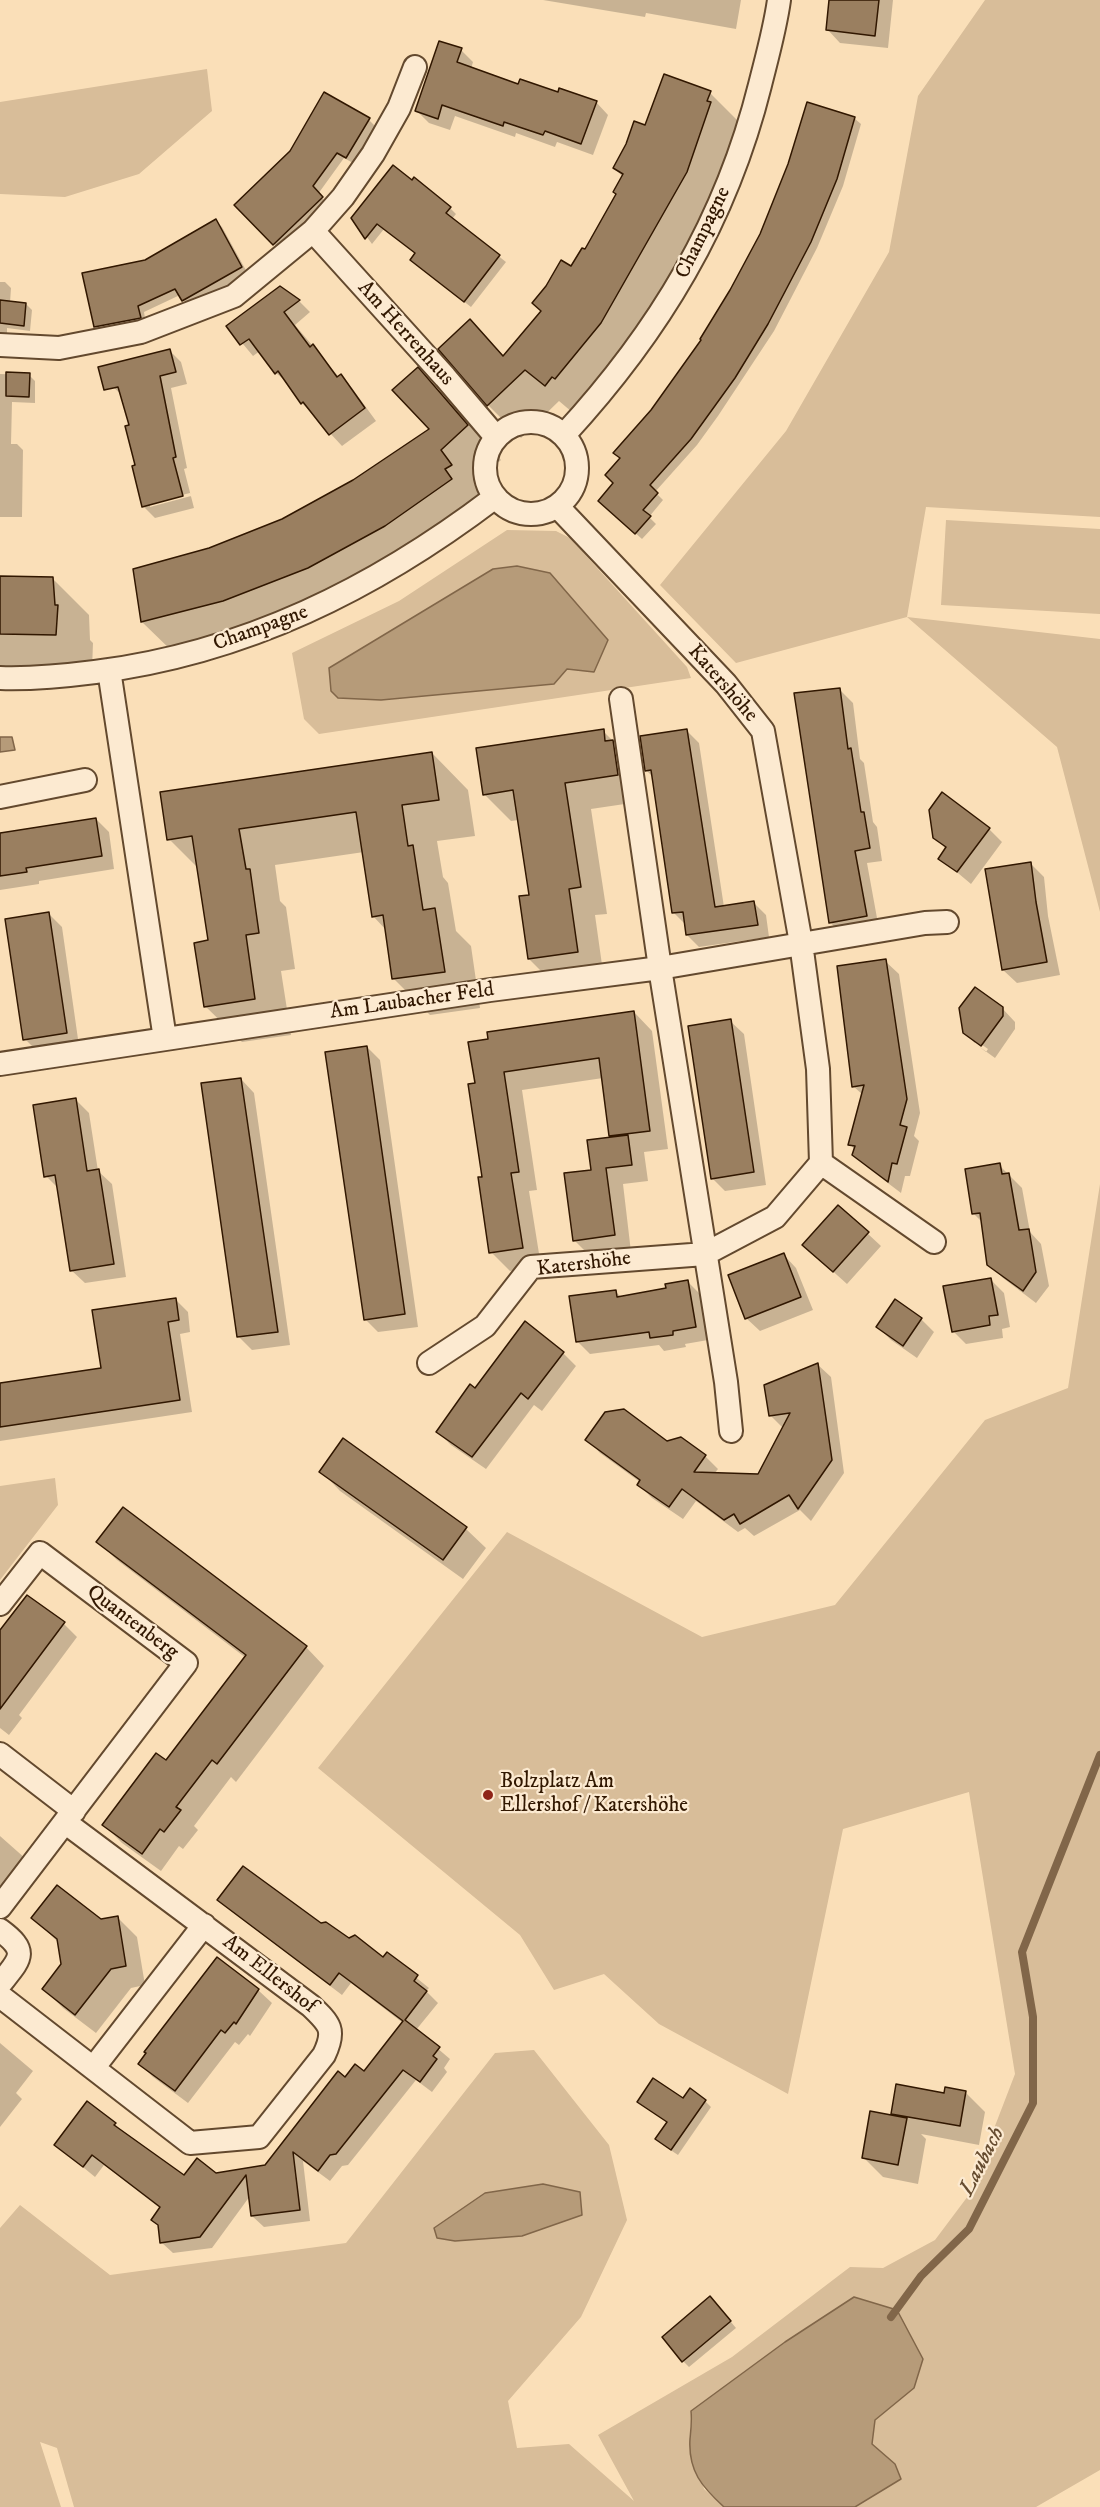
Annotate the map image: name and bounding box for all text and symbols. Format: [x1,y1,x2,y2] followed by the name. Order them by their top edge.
[671,183,737,283] street label: Champagne
[351,277,459,391] street label: Am Herrenhaus
[210,600,312,658] street label: Champagne
[681,640,763,728] street label: Katershöhe
[328,978,496,1026] street label: Am Laubacher Feld
[536,1247,632,1283] street label: Katershöhe
[81,1580,183,1666] street label: Quantenberg
[500,1770,688,1820] place label: Bolzplatz Am Ellershof / Katershöhe
[481,1788,495,1802] marker: Bolzplatz Am Ellershof / Katershöhe
[217,1930,321,2020] street label: Am Ellershof
[955,2123,1011,2201] water label: Laubach

